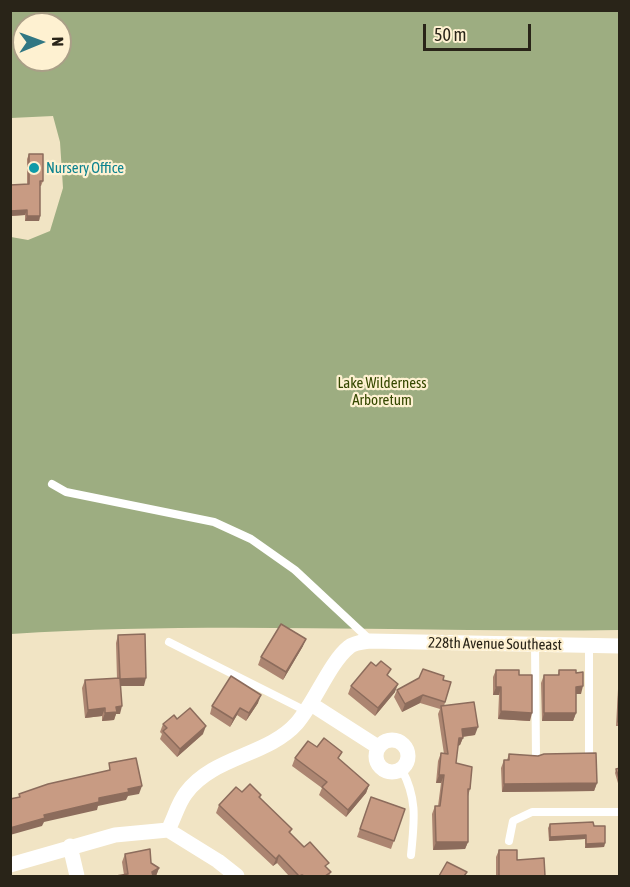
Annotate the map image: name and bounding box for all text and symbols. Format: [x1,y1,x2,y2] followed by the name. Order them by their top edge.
[12,12,72,72] north arrow
[426,12,534,50] scale bar
[434,24,466,45] text: 50 m
[49,37,67,47] text: N
[46,159,124,177] place label: Nursery Office
[27,161,41,175] marker: Nursery Office
[337,374,427,409] park label: Lake Wilderness Arboretum
[428,634,562,654] street label: 228th Avenue Southeast

